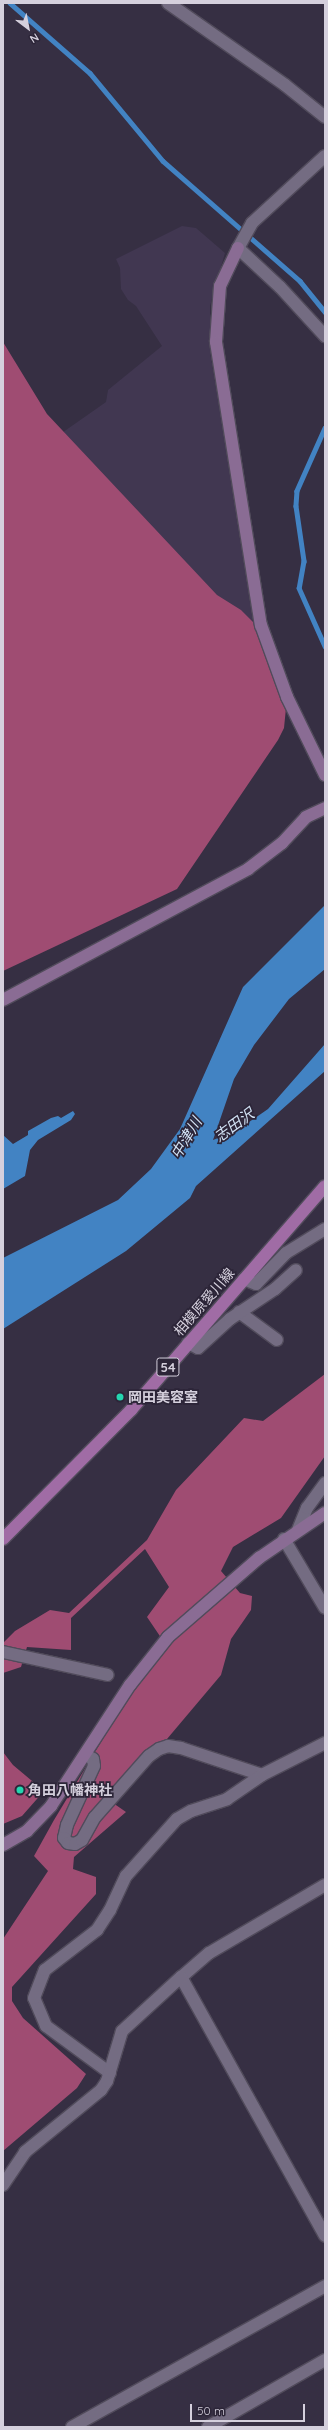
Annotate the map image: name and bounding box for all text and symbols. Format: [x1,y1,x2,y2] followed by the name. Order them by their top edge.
[8,8,48,48] north arrow
[27,30,42,46] text: N
[211,1104,257,1146] water label: 志田沢
[167,1114,205,1162] water label: 中津川
[170,1265,238,1339] street label: 相模原愛川線
[156,1356,180,1378] road number: 54
[128,1389,198,1405] place label: 岡田美容室
[115,1392,125,1402] marker: 岡田美容室
[28,1782,112,1798] place label: 角田八幡神社
[15,1785,25,1795] marker: 角田八幡神社
[192,2396,307,2422] scale bar
[197,2403,225,2418] text: 50 m

